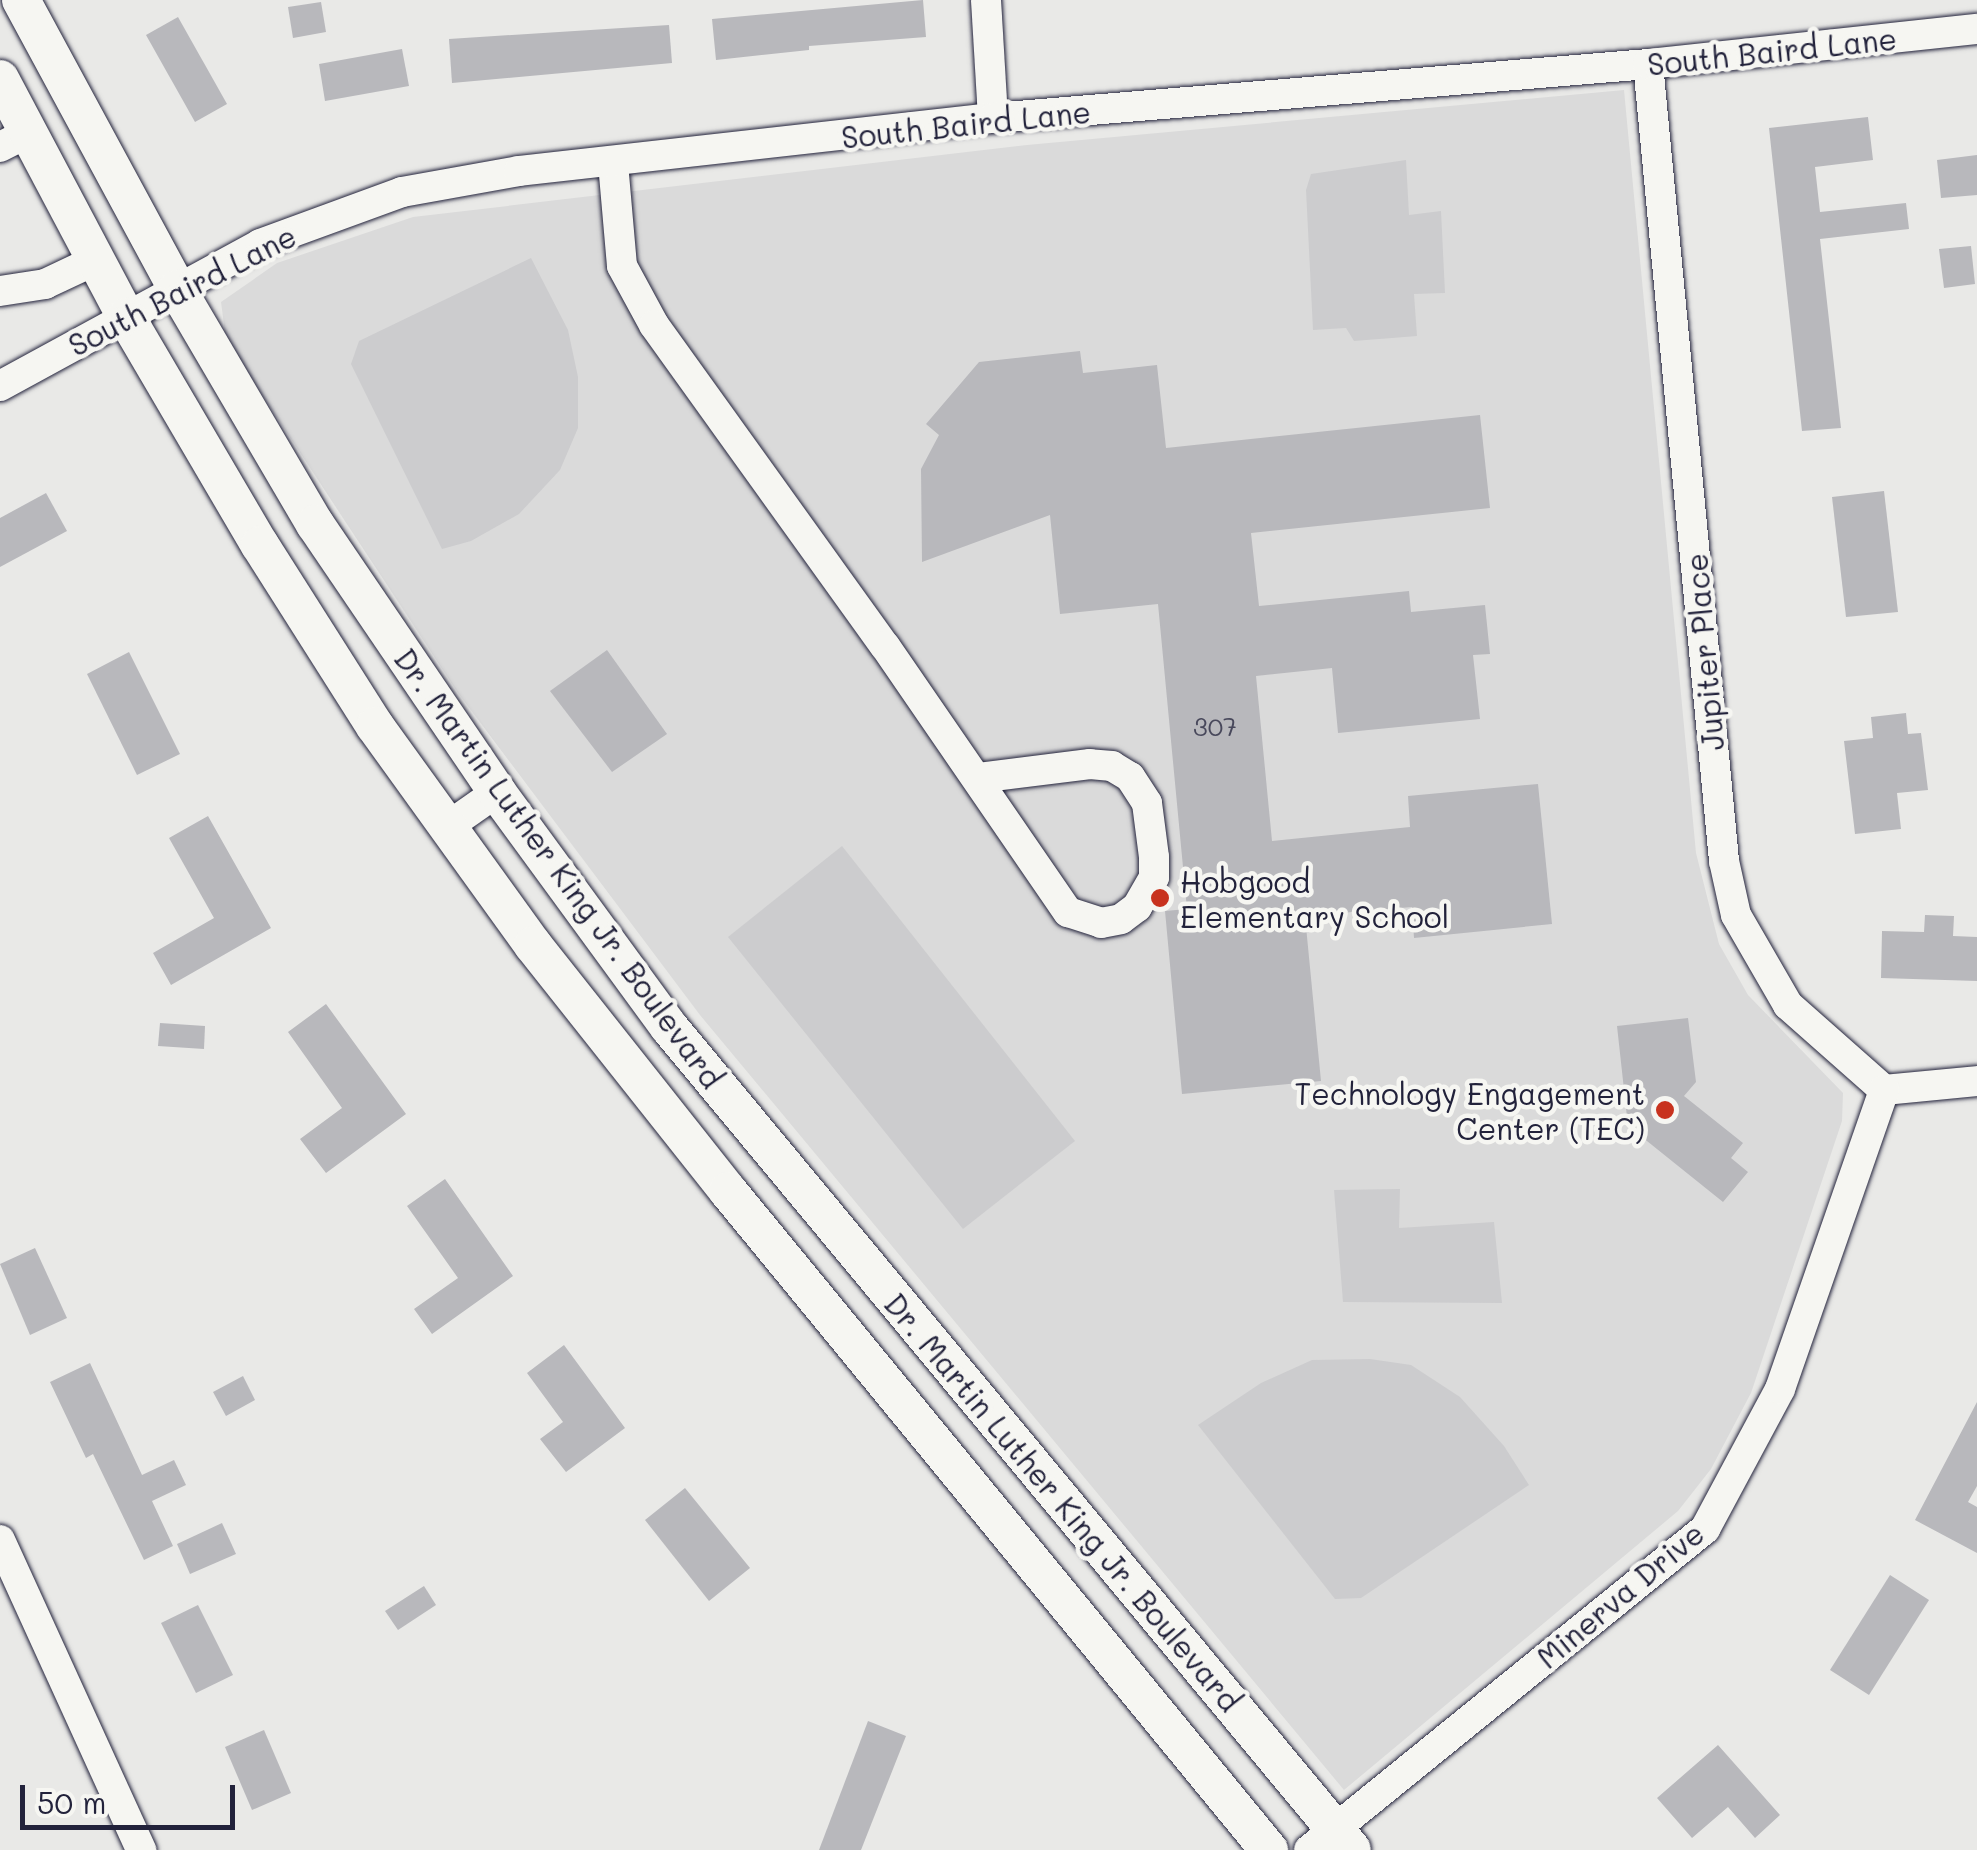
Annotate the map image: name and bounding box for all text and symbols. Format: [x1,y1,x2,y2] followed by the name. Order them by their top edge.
[1645,20,1899,82] street label: South Baird Lane
[839,93,1093,155] street label: South Baird Lane
[62,217,302,363] street label: South Baird Lane
[1677,552,1731,752] street label: Jupiter Place
[387,641,731,1095] street label: Dr. Martin Luther King Jr. Boulevard
[1193,711,1237,741] house number: 307
[1180,863,1449,934] place label: Hobgood Elementary School
[1149,887,1171,909] marker: Hobgood Elementary School
[1295,1075,1645,1146] place label: Technology Engagement Center (TEC)
[1654,1099,1676,1121] marker: Technology Engagement Center (TEC)
[877,1286,1249,1718] street label: Dr. Martin Luther King Jr. Boulevard
[1529,1515,1711,1675] street label: Minerva Drive
[25,1765,240,1827] scale bar
[37,1782,107,1822] text: 50 m

